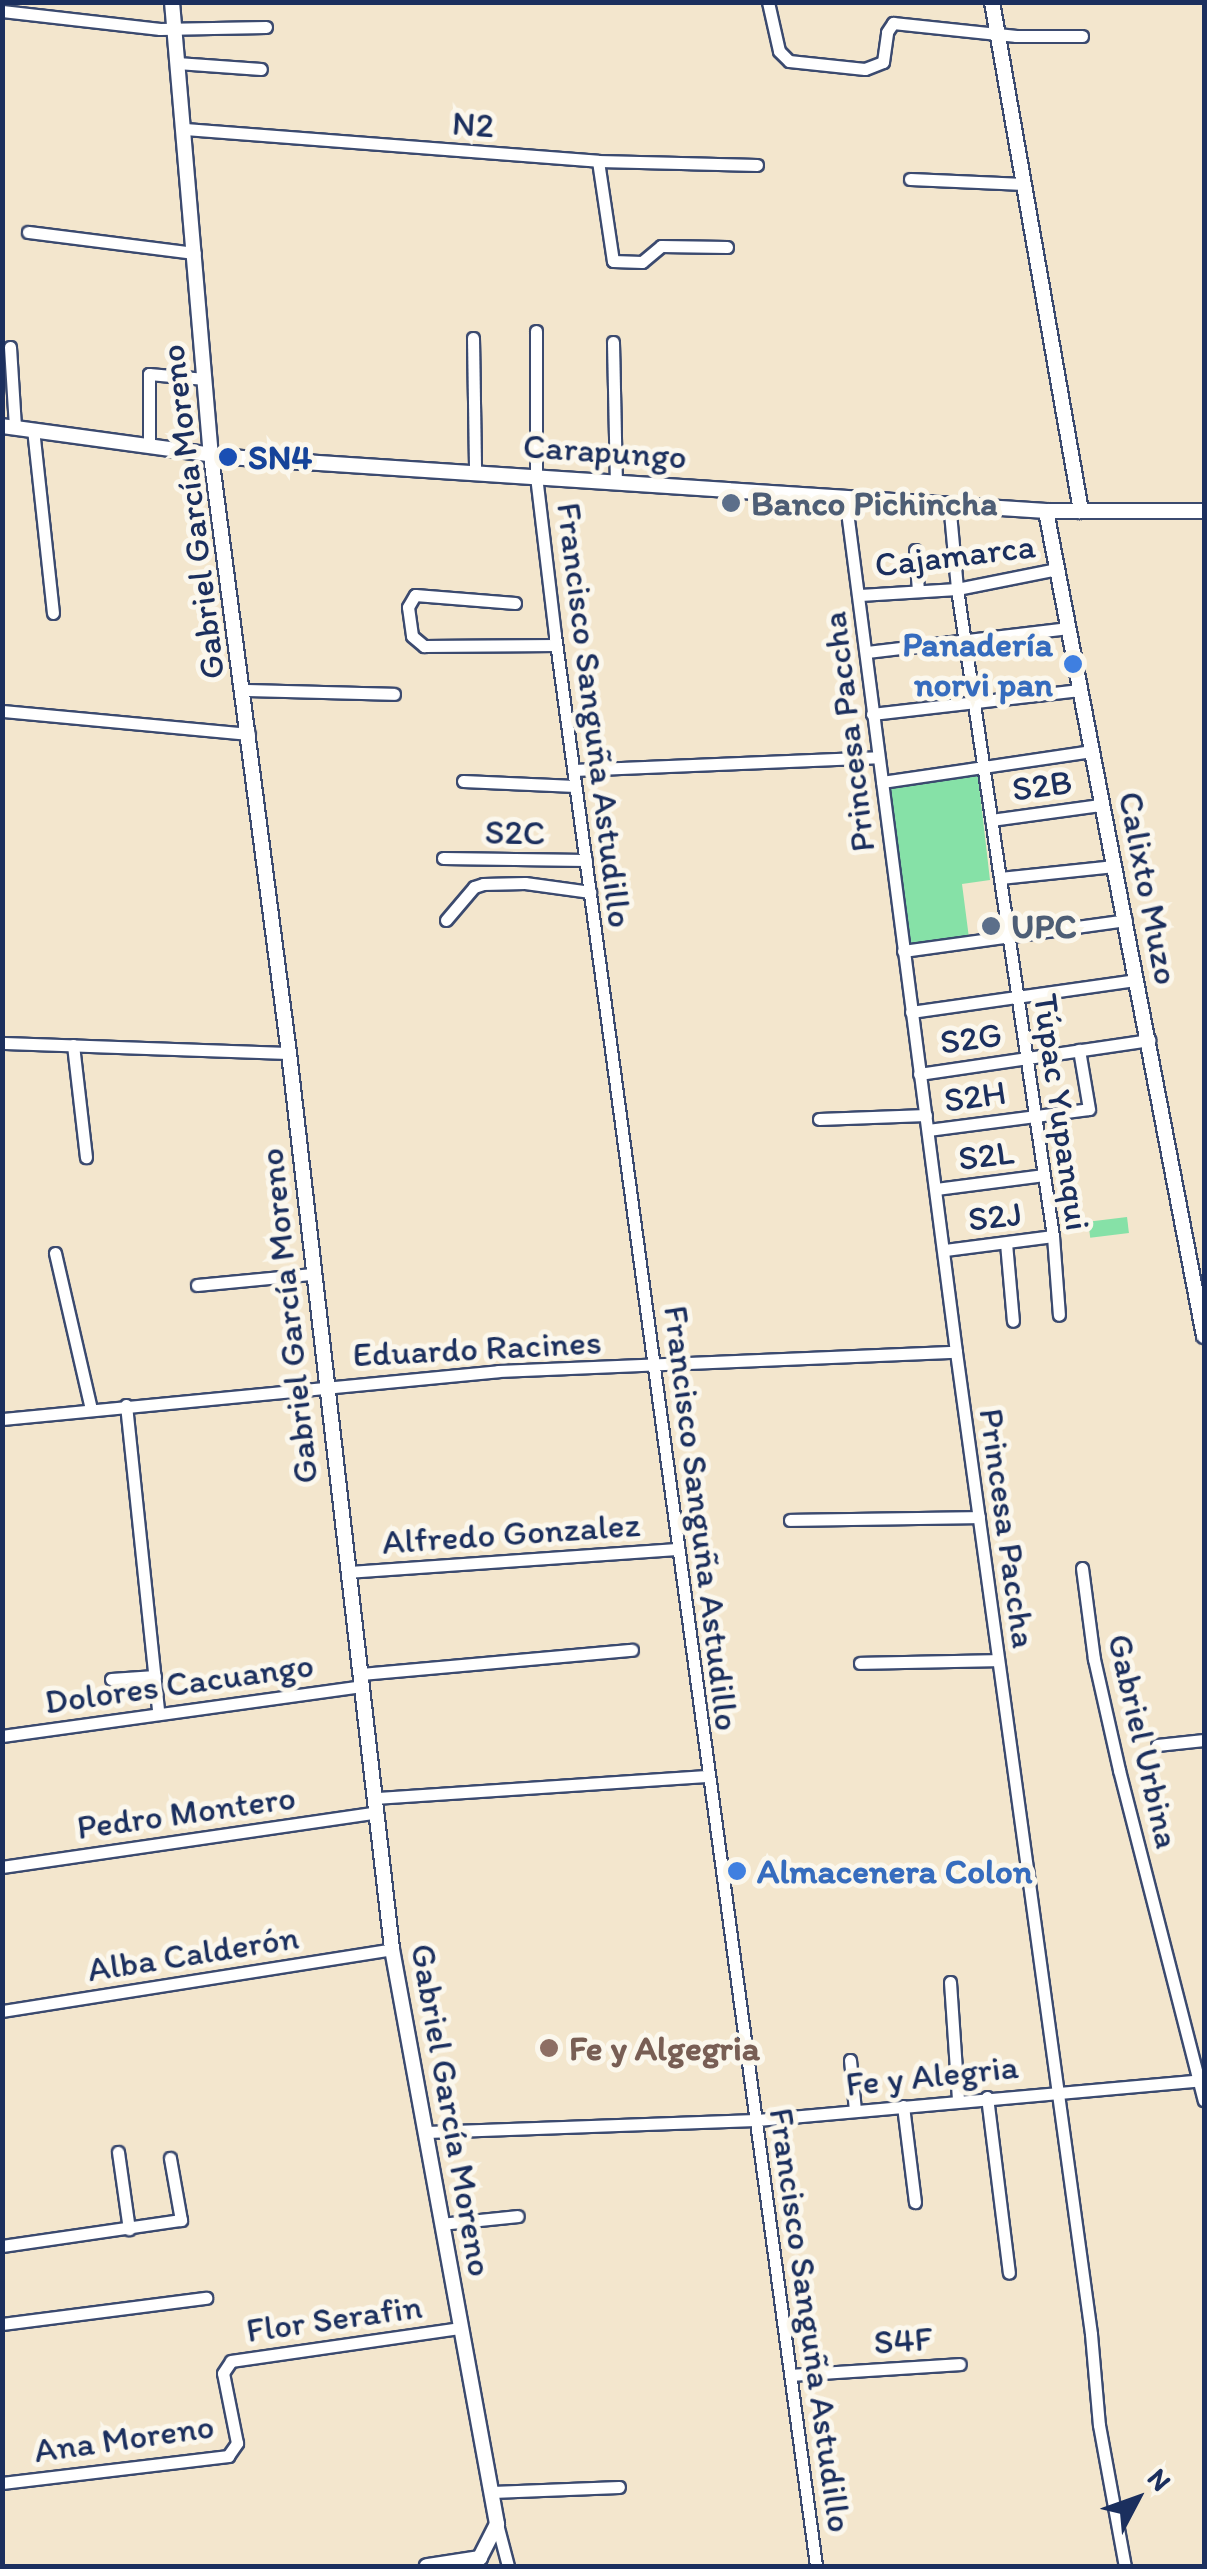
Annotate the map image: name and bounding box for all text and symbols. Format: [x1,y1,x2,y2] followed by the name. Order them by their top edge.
[451,102,495,146] street label: N2
[151,343,233,681] street label: Gabriel García Moreno
[522,424,688,478] street label: Carapungo
[248,436,312,478] place label: SN4
[217,446,239,468] marker: SN4
[751,482,998,524] place label: Banco Pichincha
[720,492,742,514] marker: Banco Pichincha
[548,500,642,930] street label: Francisco Sanguña Astudillo
[872,524,1038,586] street label: Cajamarca
[812,610,884,854] street label: Princesa Paccha
[902,623,1053,705] place label: Panadería norvi pan
[1062,653,1084,675] marker: Panadería norvi pan
[1009,760,1075,810] street label: S2B
[1110,788,1188,988] street label: Calixto Muzo
[484,810,546,854] street label: S2C
[1011,905,1077,947] place label: UPC
[980,915,1002,937] marker: UPC
[1025,992,1099,1232] street label: Túpac Yupanqui
[937,1013,1005,1063] street label: S2G
[941,1071,1009,1121] street label: S2H
[956,1131,1016,1179] street label: S2L
[250,1147,326,1485] street label: Gabriel García Moreno
[966,1192,1024,1240] street label: S2J
[655,1303,749,1733] street label: Francisco Sanguña Astudillo
[352,1321,602,1375] street label: Eduardo Racines
[970,1406,1046,1650] street label: Princesa Paccha
[380,1503,642,1563] street label: Alfredo Gonzalez
[1099,1630,1189,1852] street label: Gabriel Urbina
[42,1643,316,1723] street label: Dolores Cacuango
[74,1776,298,1848] street label: Pedro Montero
[757,1850,1031,1892] place label: Almacenera Colon
[726,1860,748,1882] marker: Almacenera Colon
[84,1916,302,1990] street label: Alba Calderón
[402,1941,502,2279] street label: Gabriel García Moreno
[569,2027,760,2069] place label: Fe y Algegria
[538,2037,560,2059] marker: Fe y Algegria
[844,2045,1020,2105] street label: Fe y Alegria
[760,2105,862,2535] street label: Francisco Sanguña Astudillo
[244,2285,424,2351] street label: Flor Serafin
[872,2317,934,2363] street label: S4F
[32,2405,216,2471] street label: Ana Moreno
[1087,2449,1187,2549] north arrow
[1141,2461,1179,2498] text: N

